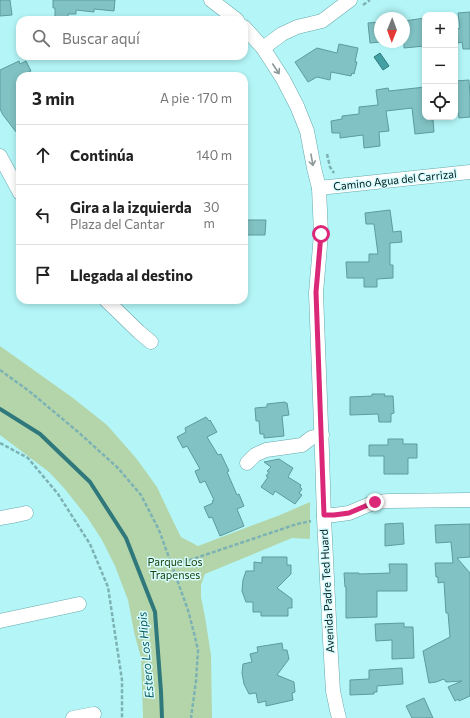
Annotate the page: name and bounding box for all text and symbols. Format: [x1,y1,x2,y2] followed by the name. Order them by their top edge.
[374,12,410,48] north arrow
[422,12,458,120] map controls
[422,12,458,48] button: +
[16,16,248,60] search box
[30,27,52,49] icon: search
[62,29,140,47] text: Buscar aquí
[422,48,458,84] button: −
[273,63,281,75] one-way arrow
[422,84,458,120] button: locate
[32,88,75,109] text: 3 min
[160,90,232,106] text: A pie · 170 m
[32,144,54,166] icon: ahead
[70,146,134,164] text: Continúa
[196,147,232,163] text: 140 m
[308,153,316,166] one-way arrow
[333,167,457,192] street label: Camino Agua del Carrizal
[70,198,192,216] text: Gira a la izquierda
[204,199,219,231] text: 30 m
[32,204,54,226] icon: left
[70,216,165,232] text: Plaza del Cantar
[312,225,330,243] route start
[32,264,54,286] icon: arrive
[70,266,193,284] text: Llegada al destino
[366,493,384,511] route end
[317,529,336,653] street label: Avenida Padre Ted Huard
[147,555,203,581] park label: Parque Los Trapenses
[134,611,156,699] water label: Estero Los Hipis

